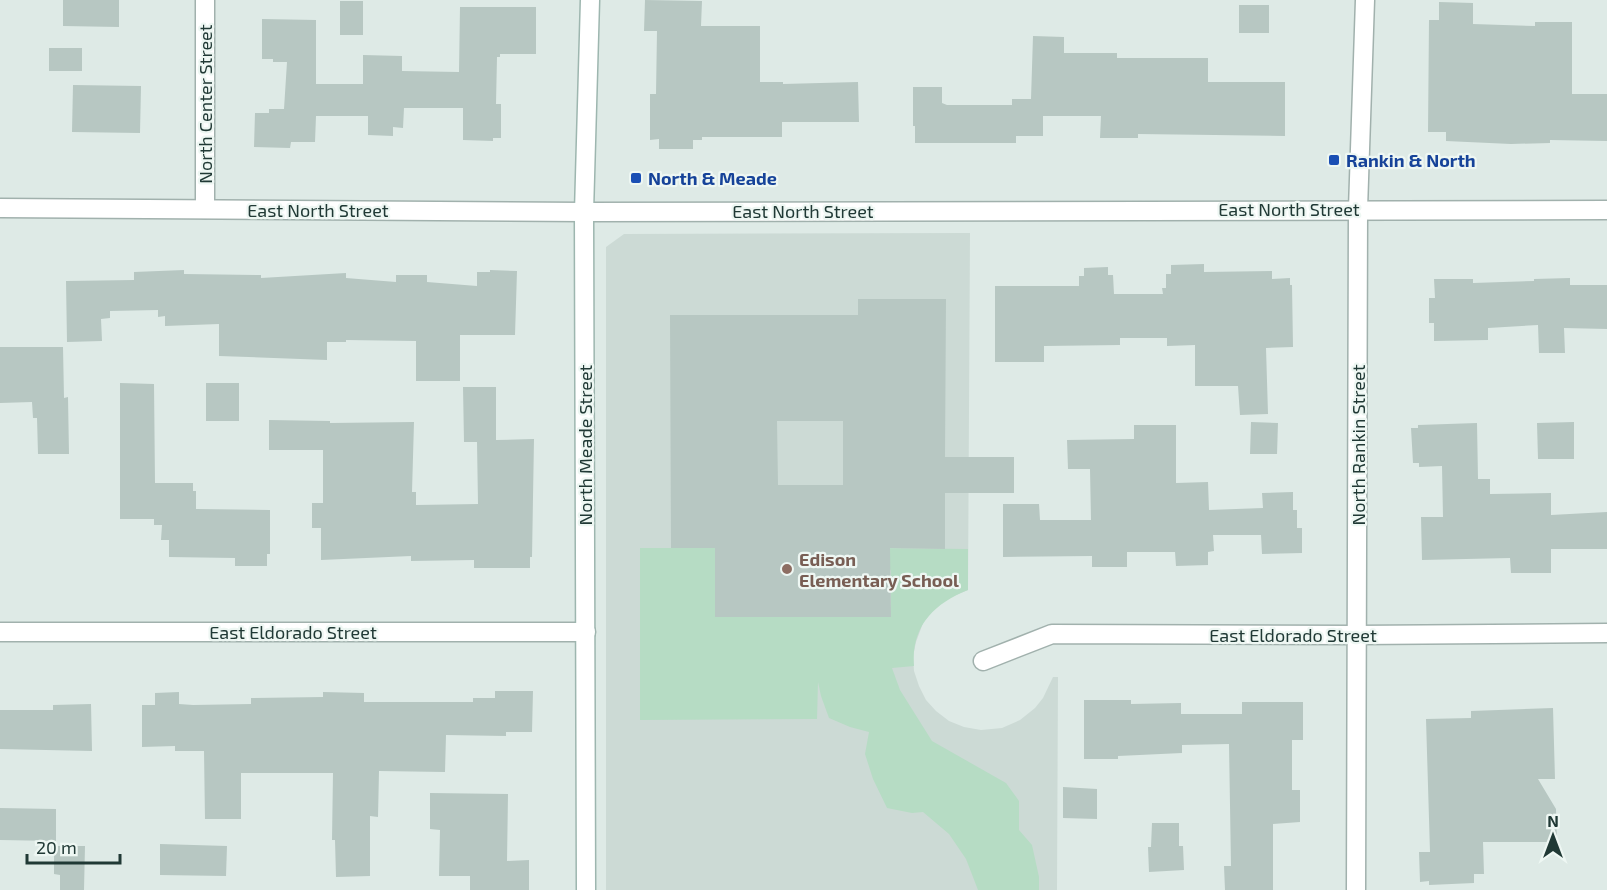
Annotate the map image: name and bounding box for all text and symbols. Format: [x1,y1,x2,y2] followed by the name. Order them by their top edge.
[194,24,216,184] street label: North Center Street
[1346,149,1476,171] place label: Rankin & North
[1327,153,1341,167] marker: Rankin & North
[648,167,777,189] place label: North & Meade
[629,171,643,185] marker: North & Meade
[1218,198,1360,220] street label: East North Street
[247,199,389,221] street label: East North Street
[732,200,874,222] street label: East North Street
[574,364,596,525] street label: North Meade Street
[1347,364,1369,526] street label: North Rankin Street
[799,548,959,591] place label: Edison Elementary School
[780,562,794,576] marker: Edison Elementary School
[209,621,377,643] street label: East Eldorado Street
[1209,624,1377,646] street label: East Eldorado Street
[1523,806,1583,866] north arrow
[1547,811,1559,830] text: N
[27,827,120,865] scale bar
[36,836,77,858] text: 20 m

